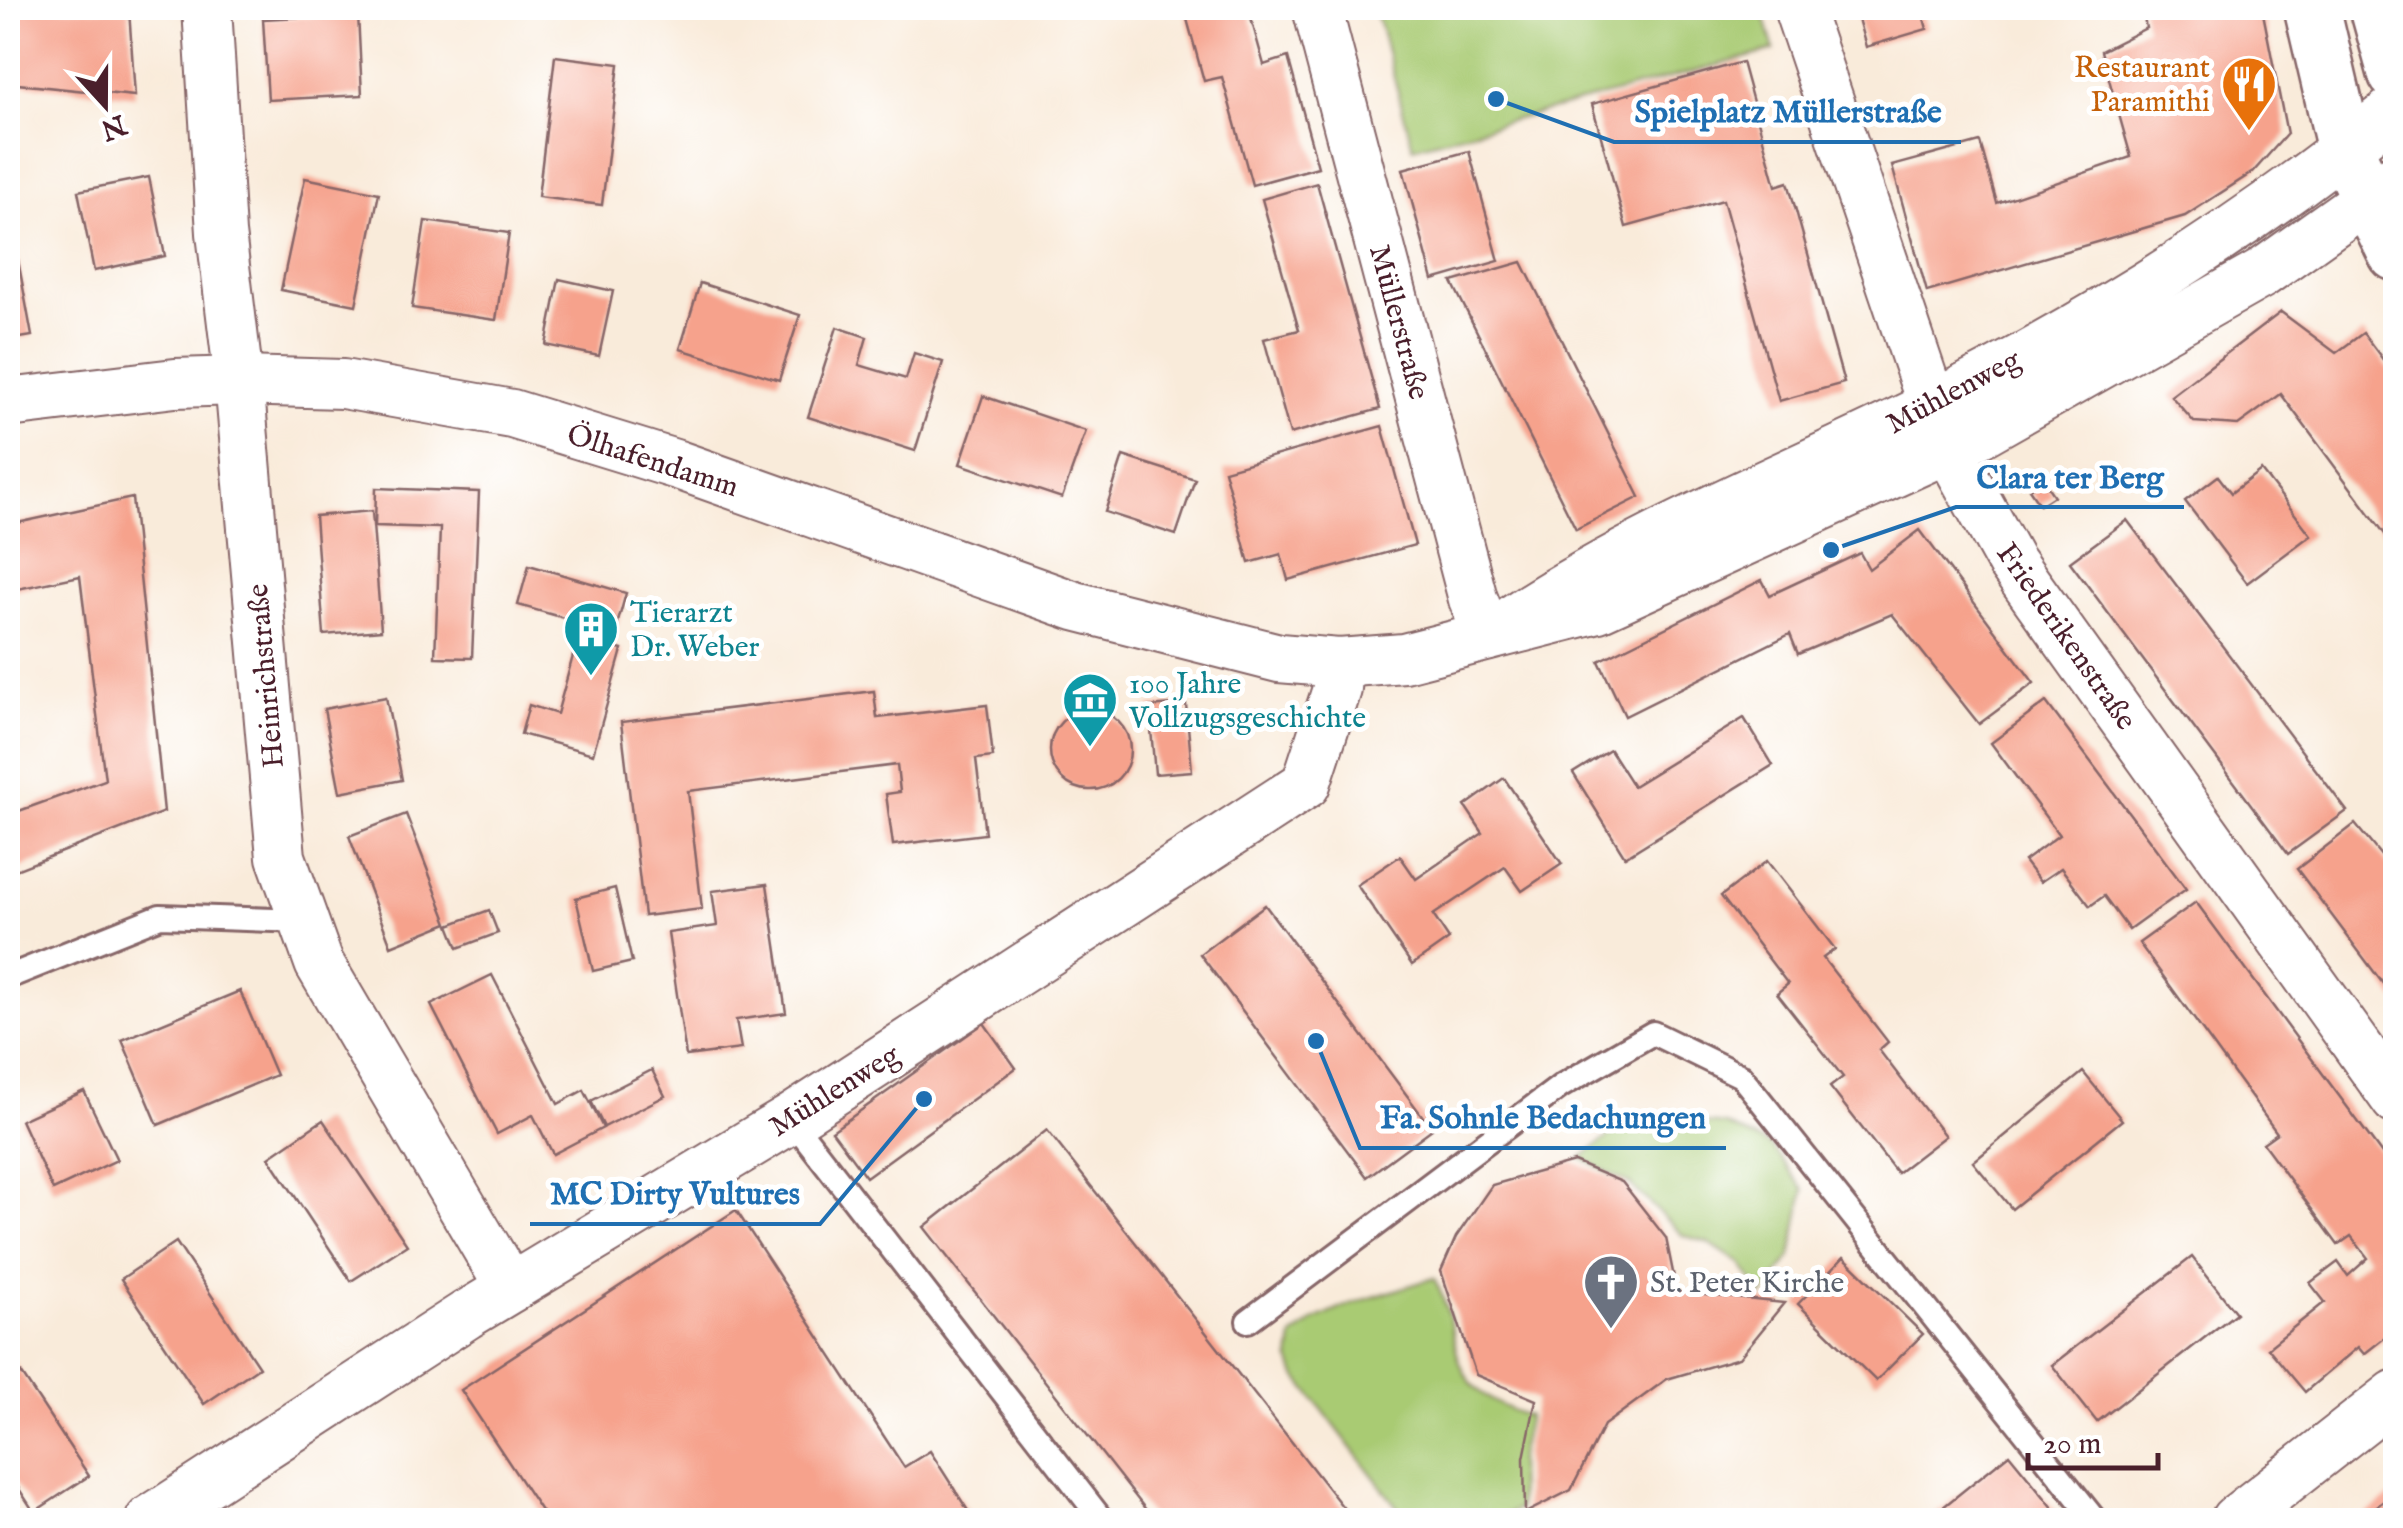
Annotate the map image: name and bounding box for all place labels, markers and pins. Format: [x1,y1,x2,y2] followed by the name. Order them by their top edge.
[2074,50,2210,122] place label: Restaurant Paramithi
[2219,54,2279,133] restaurant icon: Restaurant Paramithi
[1614,80,1961,142] callout: Spielplatz Müllerstraße
[1956,445,2184,507] callout: Clara ter Berg
[630,595,759,667] place label: Tierarzt Dr. Weber
[561,599,621,678] building icon: Tierarzt Dr. Weber
[1128,666,1366,738] place label: 100 Jahre Vollzugsgeschichte
[1060,670,1120,749] museum icon: 100 Jahre Vollzugsgeschichte
[1360,1086,1726,1148] callout: Fa. Sohnle Bedachungen
[530,1162,820,1224] callout: MC Dirty Vultures
[1581,1252,1641,1331] church icon: St. Peter Kirche
[1650,1265,1844,1303] place label: St. Peter Kirche

